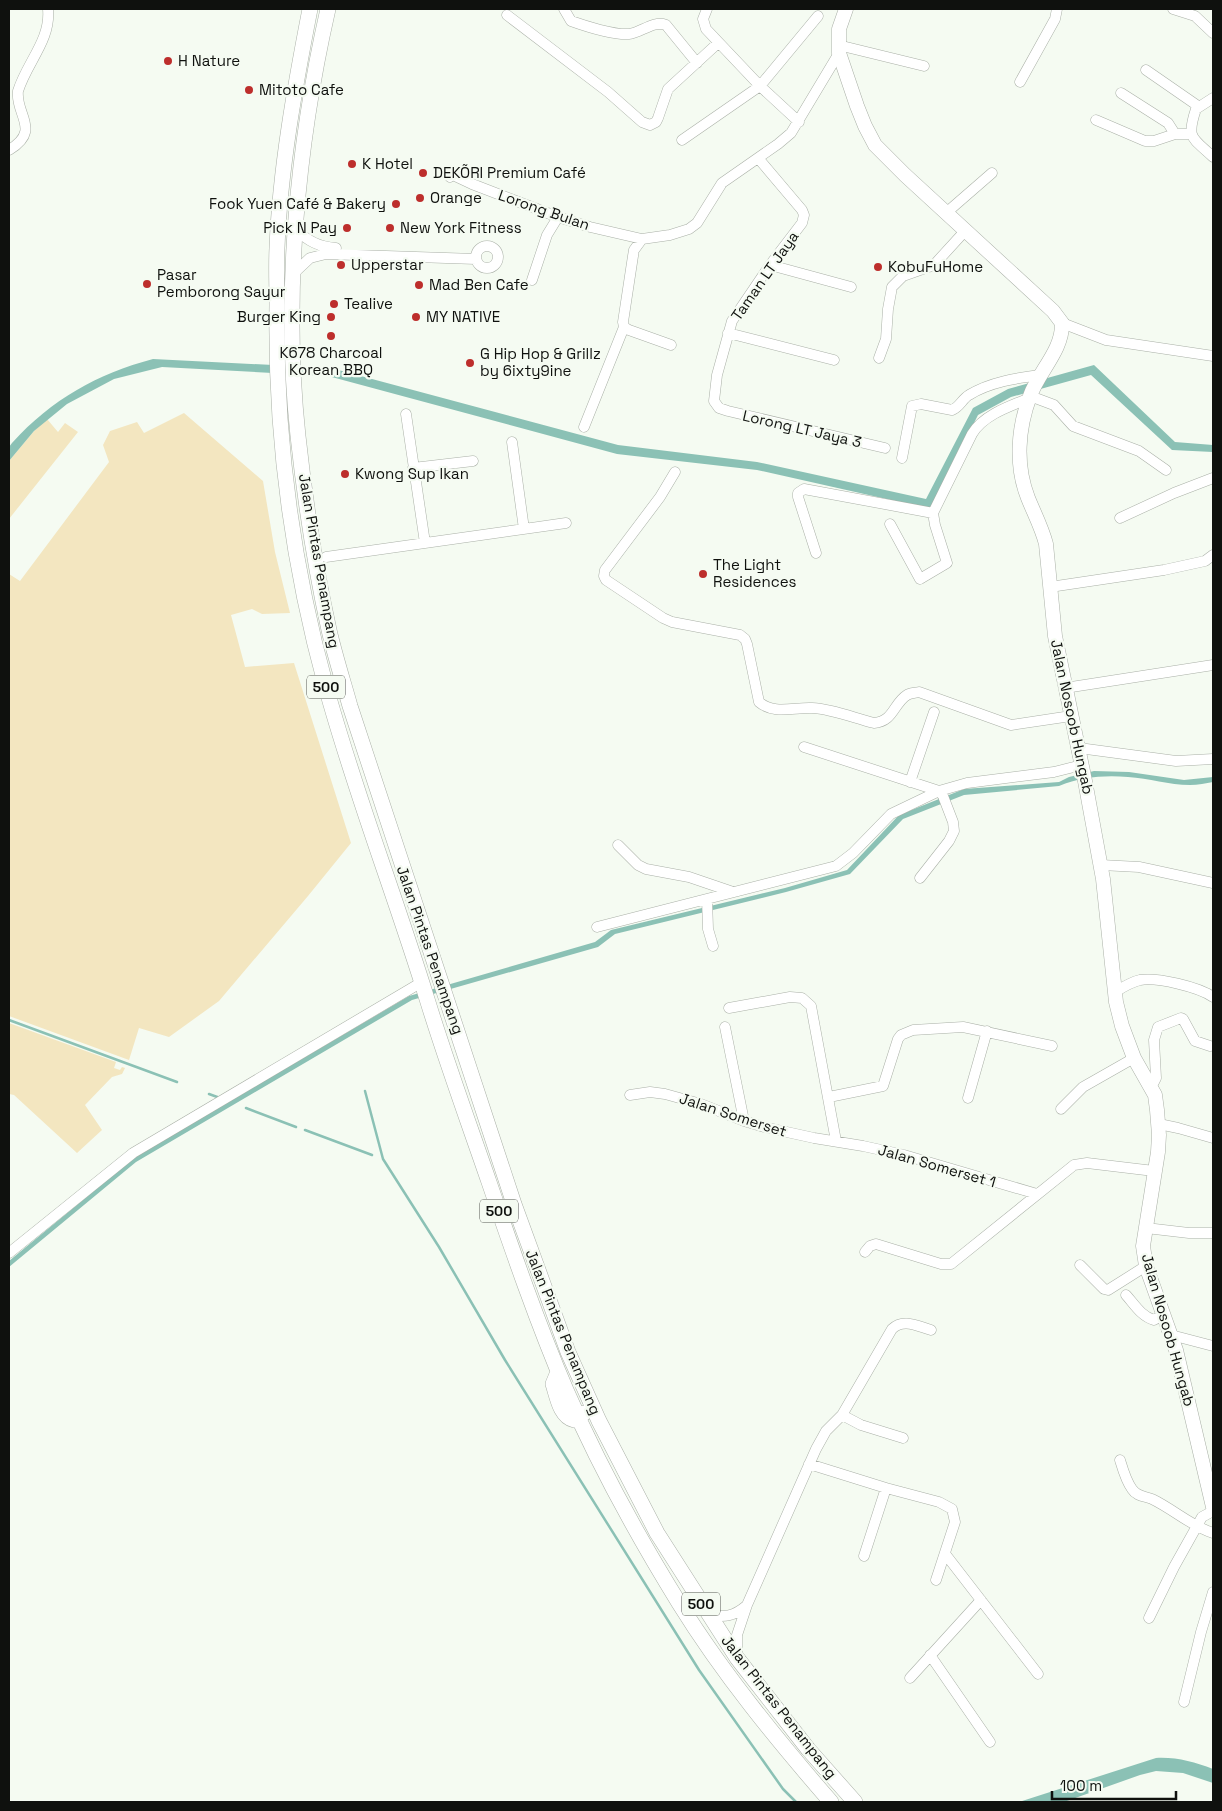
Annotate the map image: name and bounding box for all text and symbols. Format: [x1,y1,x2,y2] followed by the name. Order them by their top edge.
[178,51,240,70] place label: H Nature
[162,55,174,67] marker: H Nature
[259,80,344,99] place label: Mitoto Cafe
[243,84,255,96] marker: Mitoto Cafe
[362,154,413,173] place label: K Hotel
[346,158,358,170] marker: K Hotel
[433,163,586,182] place label: DEKÕRI Premium Café
[417,167,429,179] marker: DEKÕRI Premium Café
[496,185,592,234] street label: Lorong Bulan
[430,188,482,207] place label: Orange
[414,192,426,204] marker: Orange
[209,194,386,213] place label: Fook Yuen Café & Bakery
[390,198,402,210] marker: Fook Yuen Café & Bakery
[263,218,337,237] place label: Pick N Pay
[400,218,522,237] place label: New York Fitness
[341,222,353,234] marker: Pick N Pay
[384,222,396,234] marker: New York Fitness
[727,227,803,324] street label: Taman LT Jaya
[351,255,424,274] place label: Upperstar
[888,257,983,276] place label: KobuFuHome
[335,259,347,271] marker: Upperstar
[872,261,884,273] marker: KobuFuHome
[157,265,286,301] place label: Pasar Pemborong Sayur
[429,275,529,294] place label: Mad Ben Cafe
[141,278,153,290] marker: Pasar Pemborong Sayur
[413,279,425,291] marker: Mad Ben Cafe
[344,294,393,313] place label: Tealive
[328,298,340,310] marker: Tealive
[237,307,321,326] place label: Burger King
[426,307,500,326] place label: MY NATIVE
[325,311,337,323] marker: Burger King
[410,311,422,323] marker: MY NATIVE
[325,330,337,342] marker: K678 Charcoal Korean BBQ
[279,343,383,379] place label: K678 Charcoal Korean BBQ
[480,344,601,380] place label: G Hip Hop & Grillz by 6ixty9ine
[464,357,476,369] marker: G Hip Hop & Grillz by 6ixty9ine
[741,406,863,451] street label: Lorong LT Jaya 3
[355,464,469,483] place label: Kwong Sup Ikan
[339,468,351,480] marker: Kwong Sup Ikan
[295,472,344,650] street label: Jalan Pintas Penampang
[713,555,797,591] place label: The Light Residences
[697,568,709,580] marker: The Light Residences
[1047,638,1098,796] street label: Jalan Nosoob Hungab
[307,676,345,699] road number: 500
[393,863,468,1037] street label: Jalan Pintas Penampang
[677,1088,789,1141] street label: Jalan Somerset
[876,1140,998,1191] street label: Jalan Somerset 1
[480,1200,518,1222] road number: 500
[522,1246,605,1417] street label: Jalan Pintas Penampang
[1138,1251,1199,1408] street label: Jalan Nosoob Hungab
[682,1592,720,1616] road number: 500
[717,1631,841,1782] street label: Jalan Pintas Penampang
[1052,1768,1176,1800] scale bar
[1060,1776,1102,1795] text: 100 m

